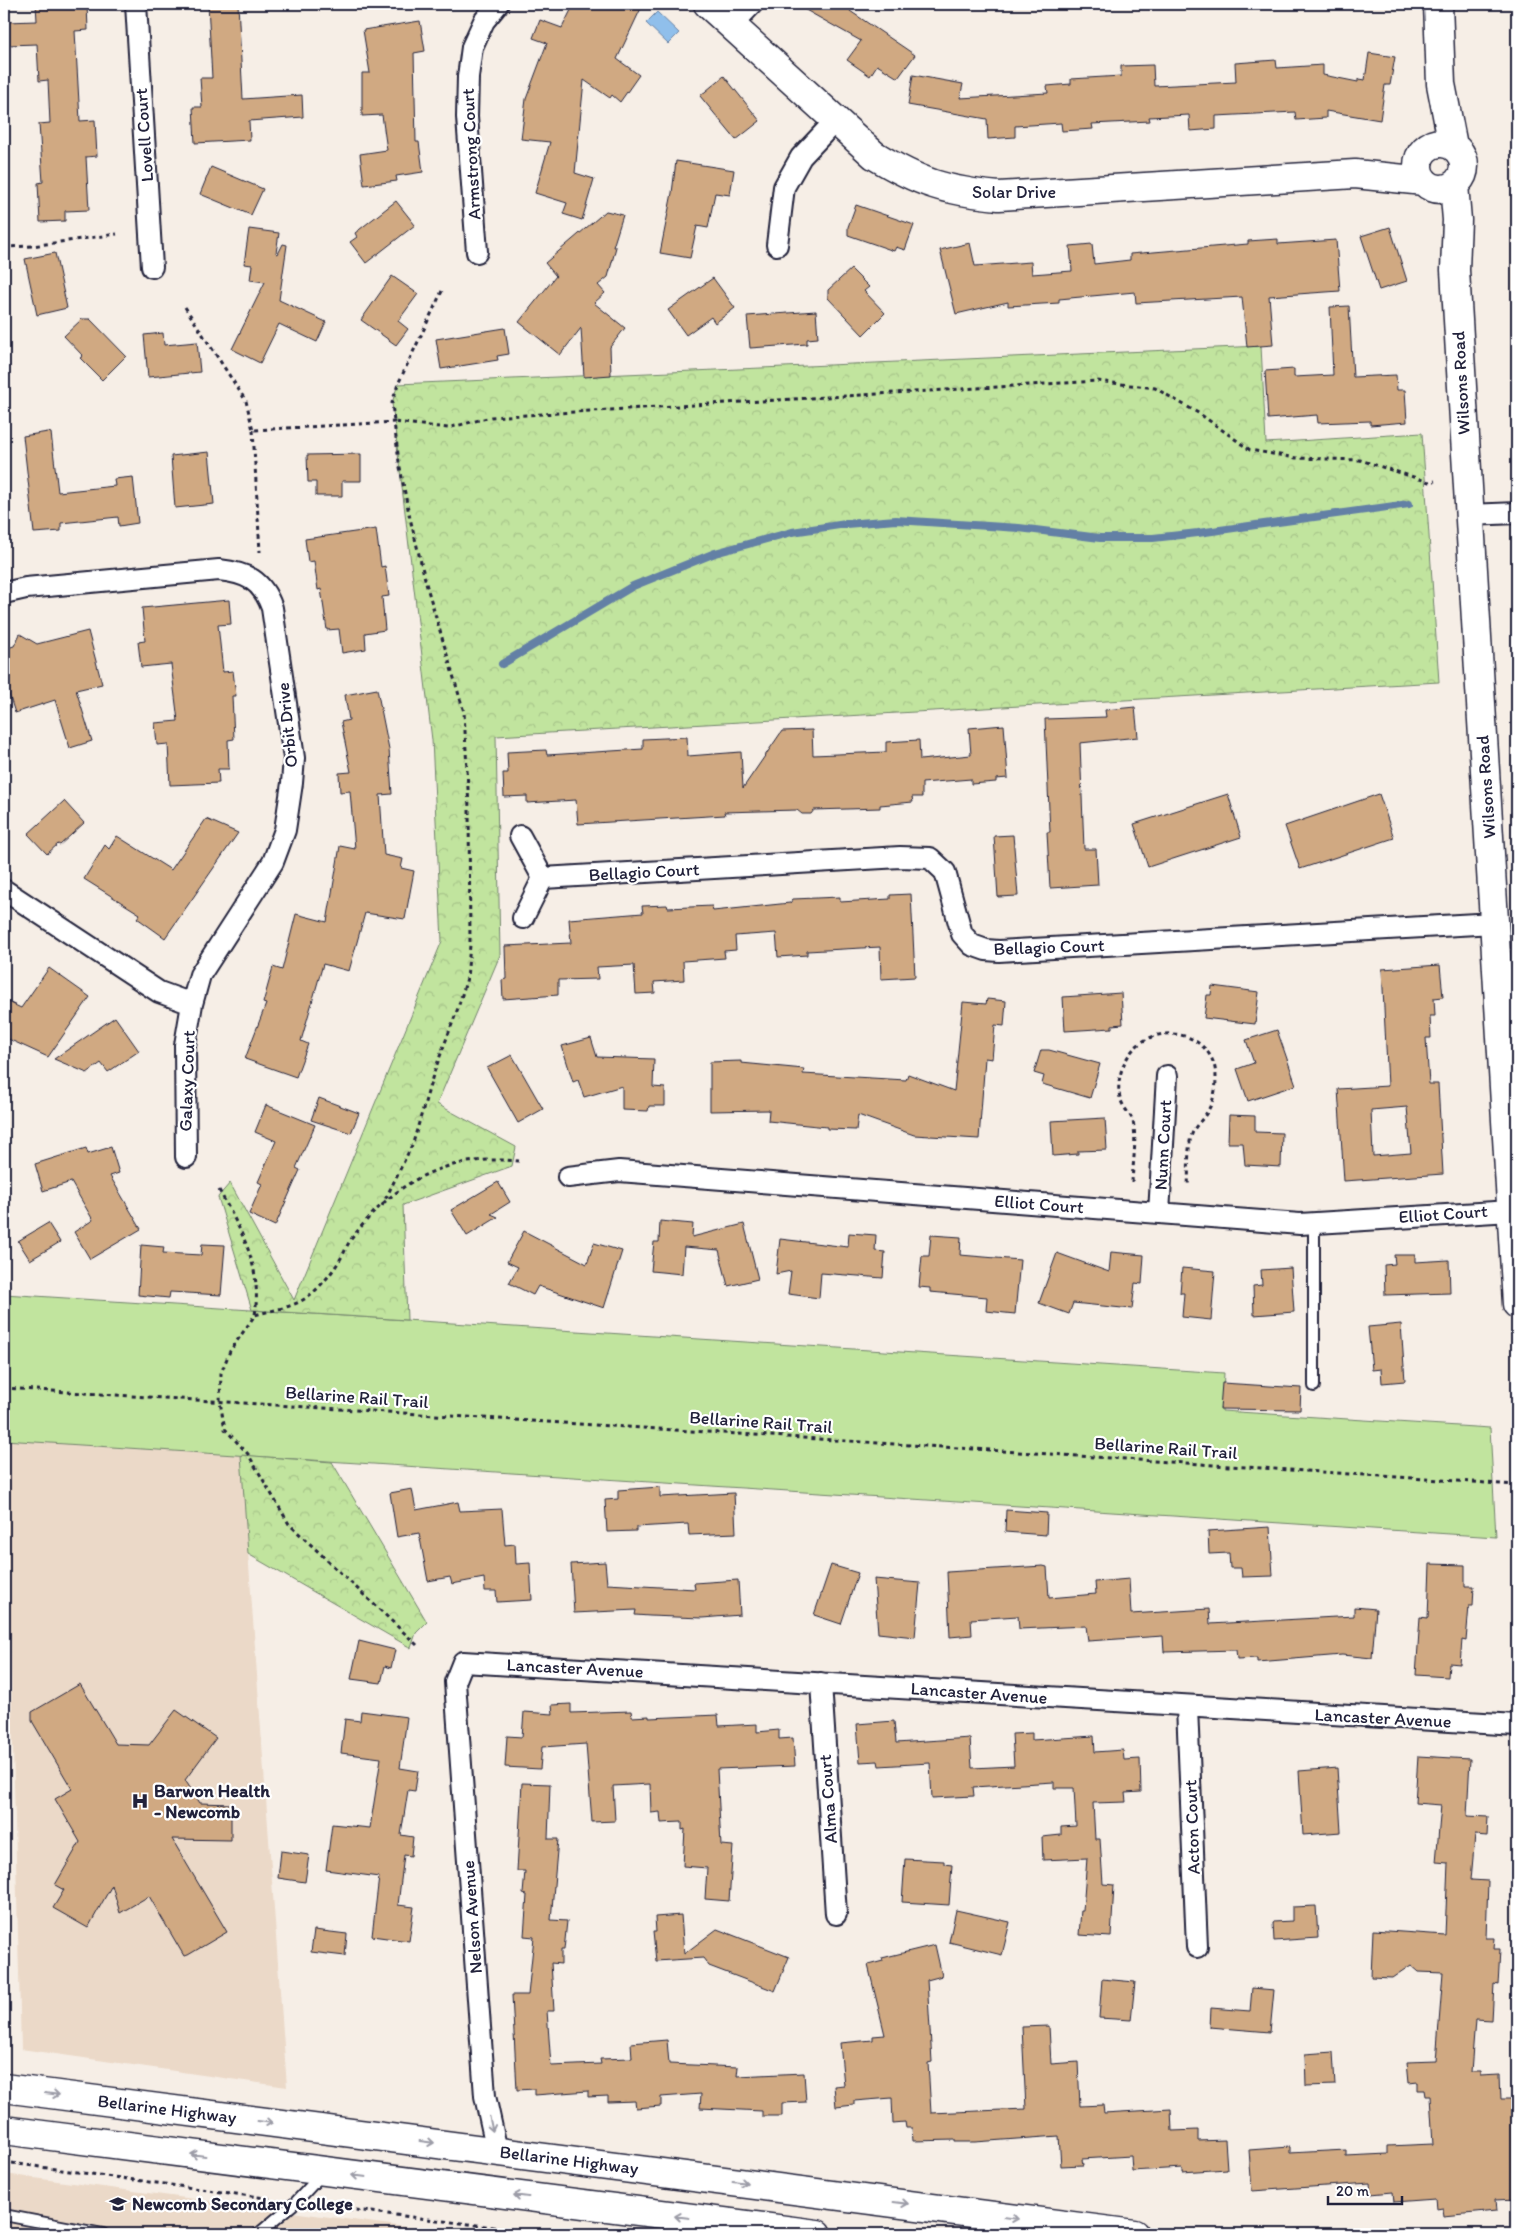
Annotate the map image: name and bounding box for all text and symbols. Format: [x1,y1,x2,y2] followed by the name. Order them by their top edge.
[130,87,158,183] street label: Lovell Court
[457,87,485,220] street label: Armstrong Court
[972,181,1056,203] street label: Solar Drive
[1447,330,1475,435] street label: Wilsons Road
[272,681,302,769] street label: Orbit Drive
[1471,734,1501,839] street label: Wilsons Road
[588,858,700,886] street label: Bellagio Court
[993,934,1105,960] street label: Bellagio Court
[174,1030,200,1132] street label: Galaxy Court
[1150,1099,1176,1191] street label: Nunn Court
[994,1190,1085,1218] street label: Elliot Court
[1398,1200,1489,1228] street label: Elliot Court
[285,1381,429,1413] street label: Bellarine Rail Trail
[689,1406,833,1438] street label: Bellarine Rail Trail
[1094,1432,1238,1464] street label: Bellarine Rail Trail
[506,1653,644,1683] street label: Lancaster Avenue
[910,1677,1048,1709] street label: Lancaster Avenue
[1314,1703,1452,1733] street label: Lancaster Avenue
[814,1754,842,1844] street label: Alma Court
[1179,1779,1205,1875] street label: Acton Court
[154,1780,270,1823] place label: Barwon Health - Newcomb
[130,1791,150,1811] hospital icon: Barwon Health - Newcomb
[457,1860,487,1974] street label: Nelson Avenue
[44,2089,60,2099] one-way arrow
[96,2090,238,2128] street label: Bellarine Highway
[487,2115,496,2131] one-way arrow
[257,2117,273,2127] one-way arrow
[418,2137,434,2147] one-way arrow
[498,2141,640,2179] street label: Bellarine Highway
[191,2150,207,2160] one-way arrow
[352,2171,368,2181] one-way arrow
[1328,2173,1402,2205] scale bar
[732,2177,748,2187] one-way arrow
[1336,2182,1370,2200] text: 20 m
[513,2191,529,2201] one-way arrow
[132,2193,353,2215] place label: Newcomb Secondary College
[108,2194,128,2214] school or university icon: Newcomb Secondary College
[893,2198,909,2208] one-way arrow
[674,2212,690,2222] one-way arrow
[1002,2213,1018,2223] one-way arrow

